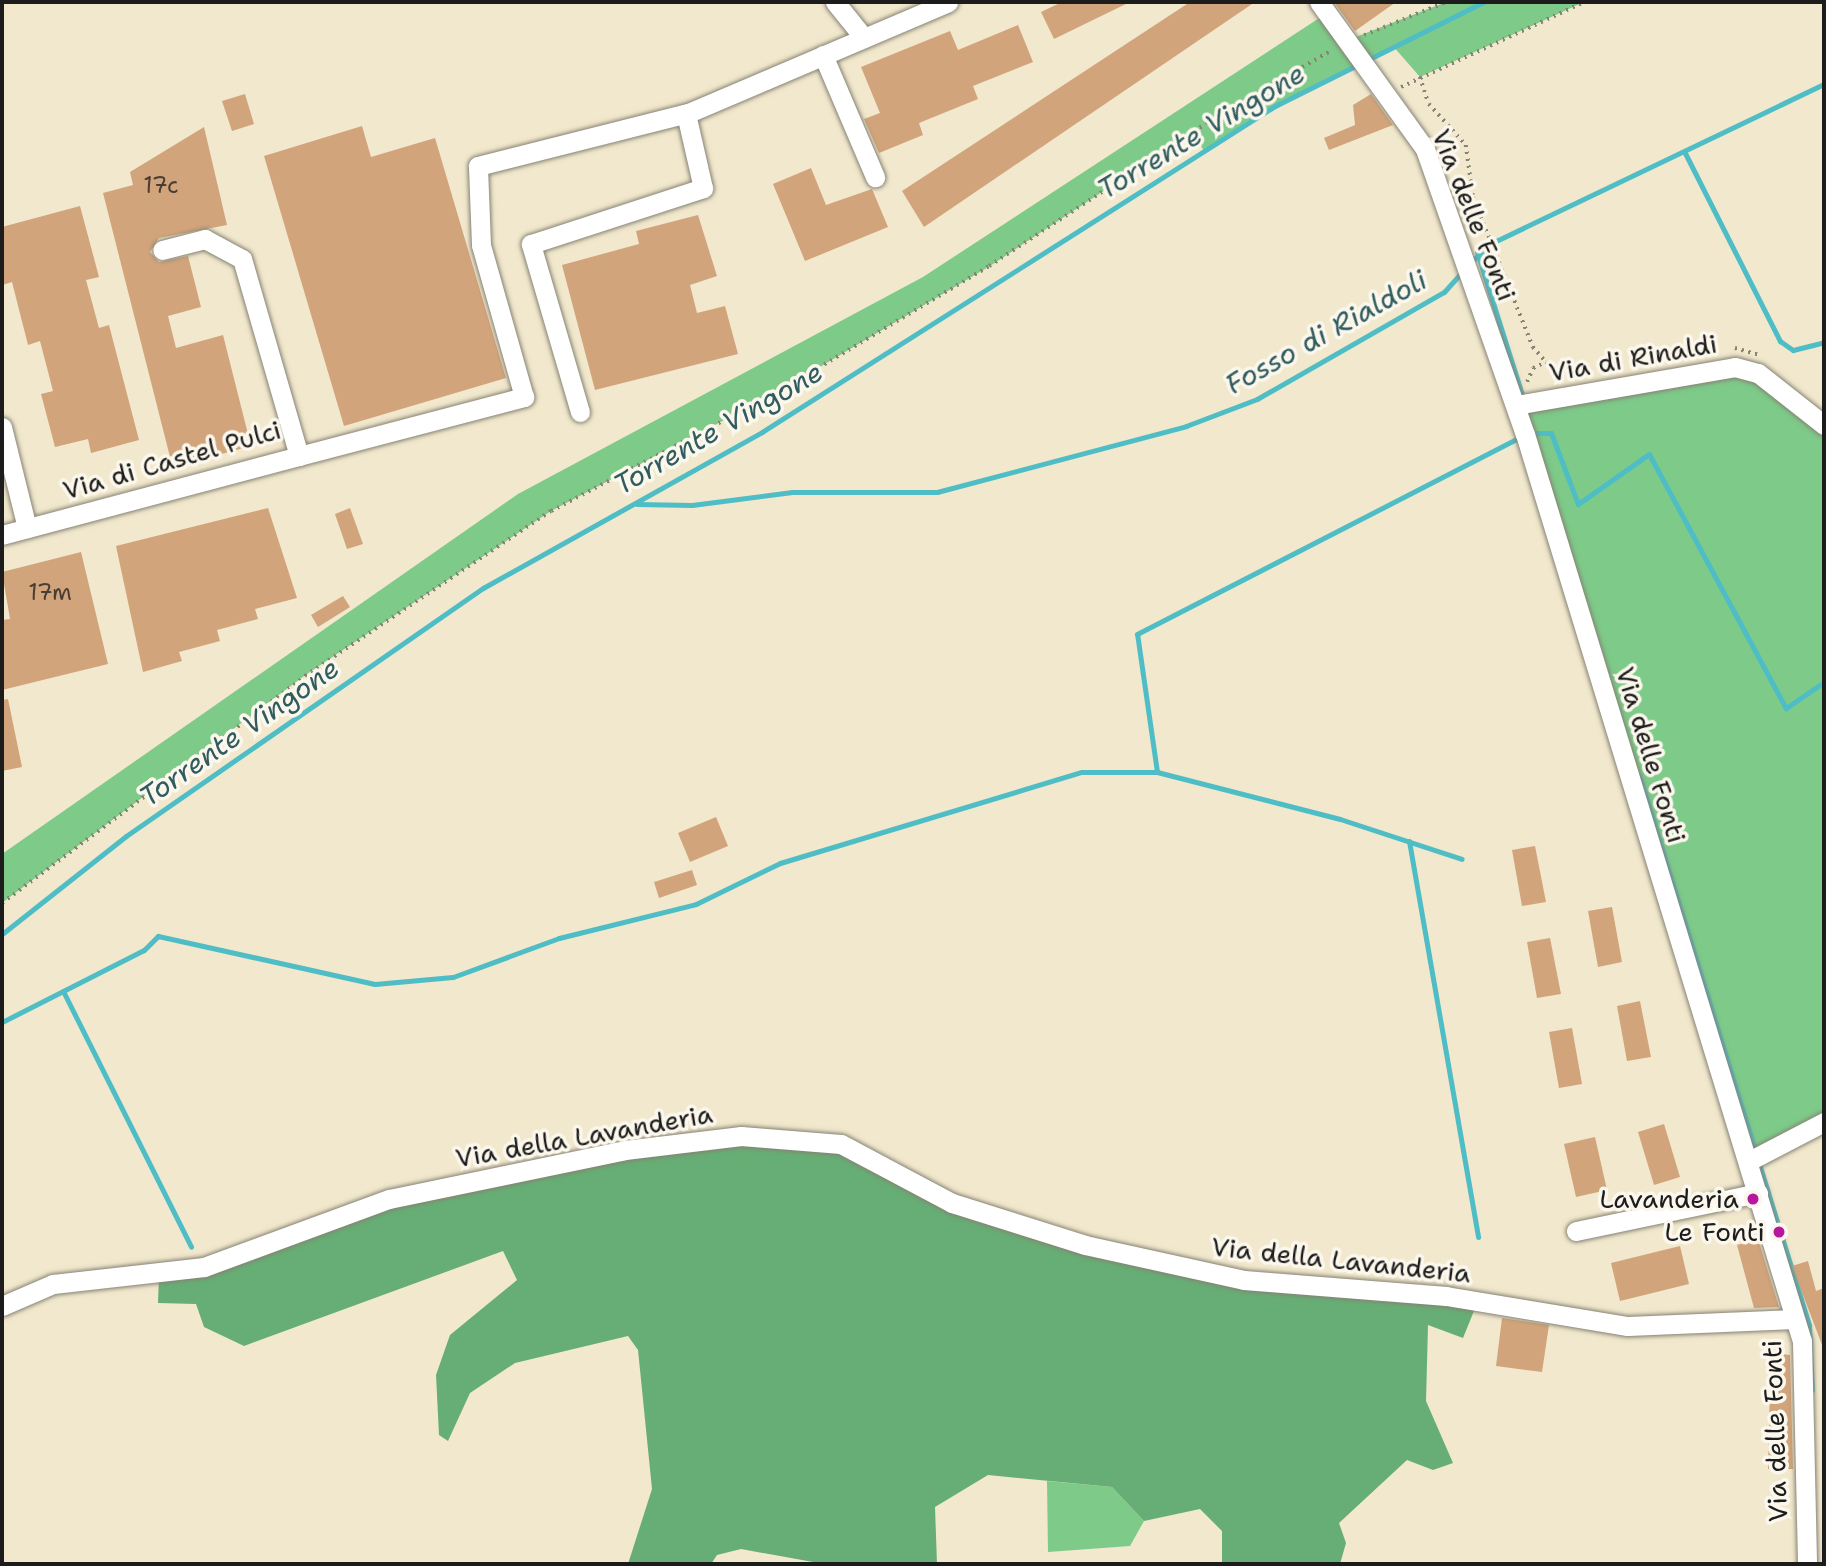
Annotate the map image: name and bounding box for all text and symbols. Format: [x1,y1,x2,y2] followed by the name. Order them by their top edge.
[1091,56,1311,206] water label: Torrente Vingone
[1425,125,1523,305] street label: Via delle Fonti
[143,171,179,199] house number: 17c
[1219,263,1433,401] water label: Fosso di Rialdoli
[1547,328,1719,388] street label: Via di Rinaldi
[608,355,828,501] water label: Torrente Vingone
[59,414,285,506] street label: Via di Castel Pulci
[28,578,72,606] house number: 17m
[133,651,345,813] water label: Torrente Vingone
[1609,663,1693,847] street label: Via delle Fonti
[453,1098,715,1174] street label: Via della Lavanderia
[1599,1183,1739,1215] place label: Lavanderia
[1745,1191,1761,1207] marker: Lavanderia
[1665,1216,1765,1248] place label: Le Fonti
[1771,1224,1787,1240] marker: Le Fonti
[1210,1231,1472,1289] street label: Via della Lavanderia
[1756,1339,1794,1523] street label: Via delle Fonti

